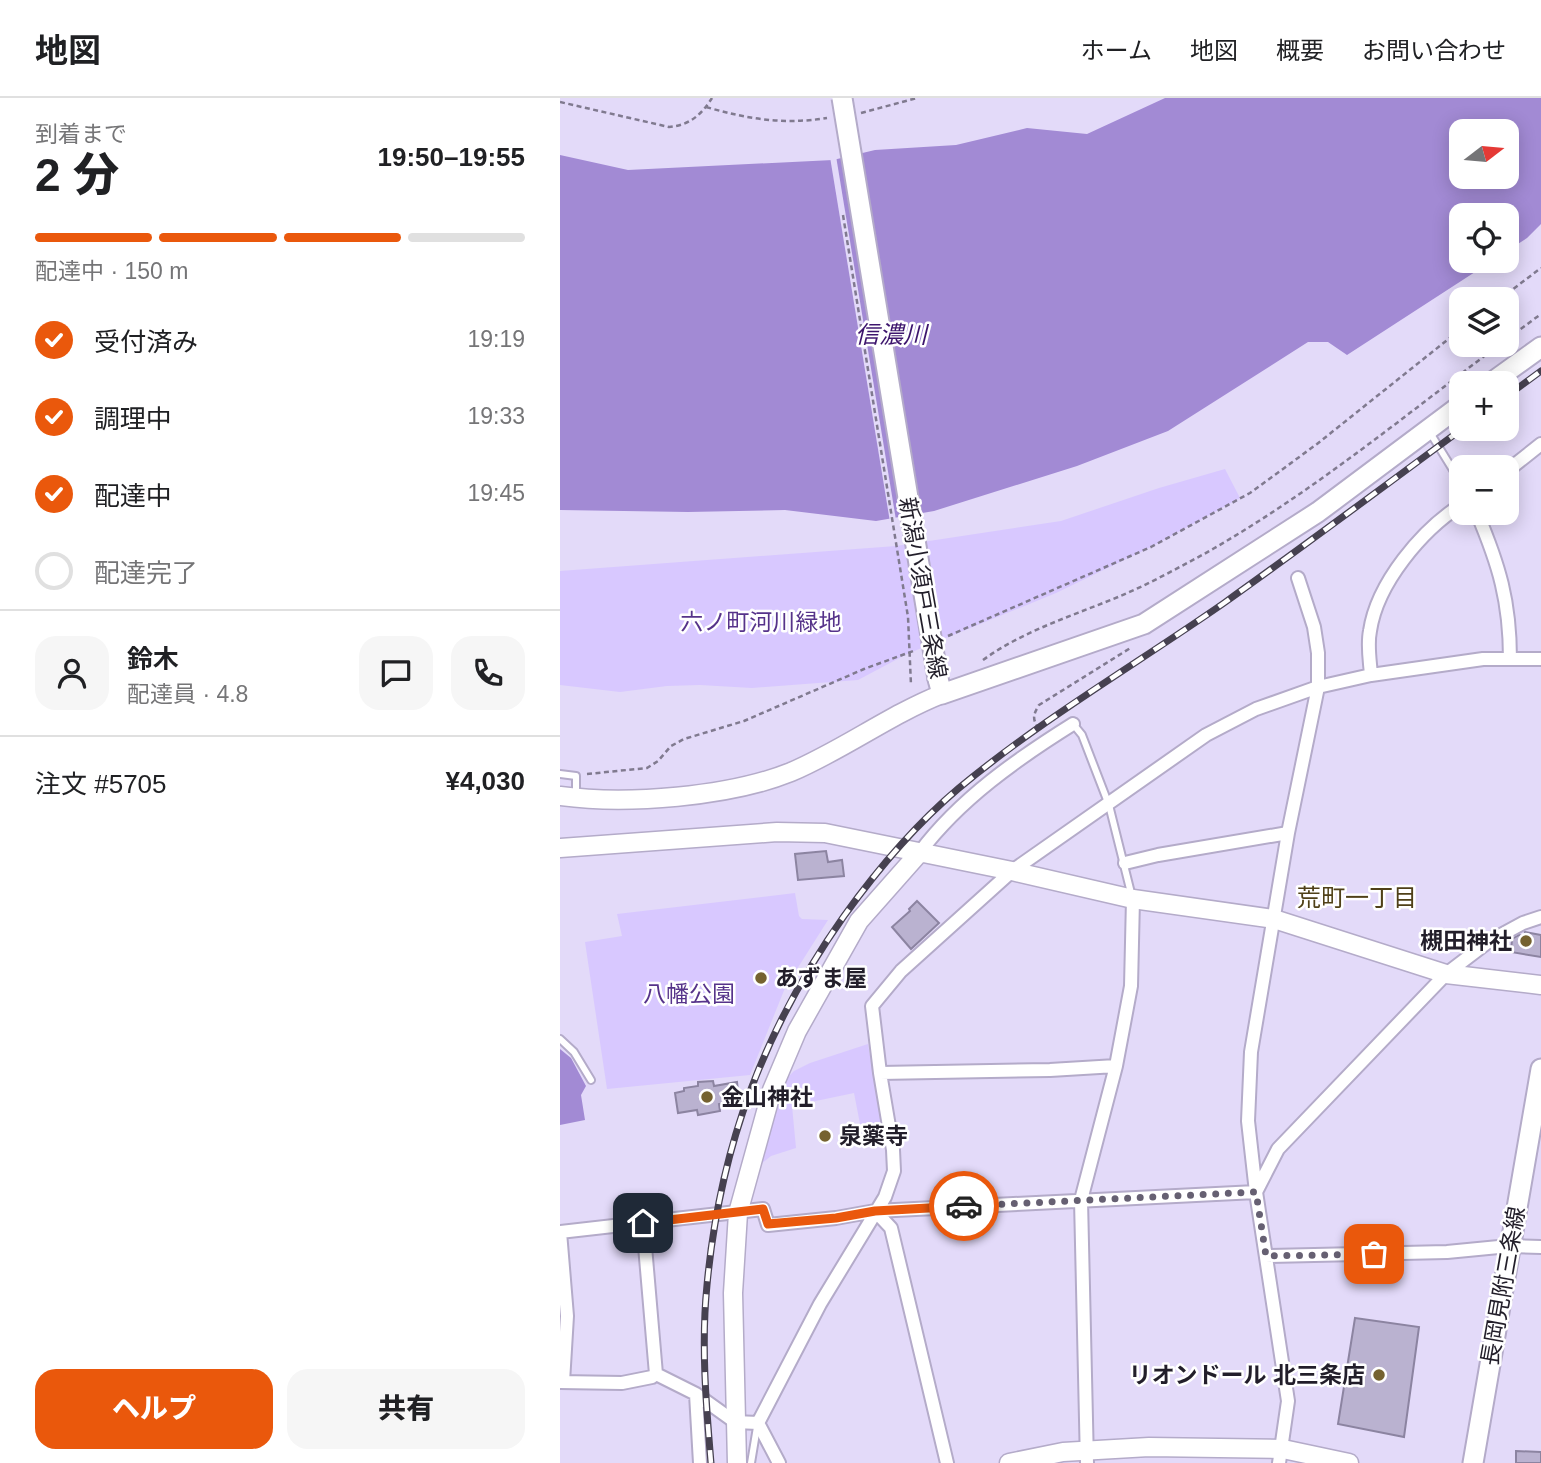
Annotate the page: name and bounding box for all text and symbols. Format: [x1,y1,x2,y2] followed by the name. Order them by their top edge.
[35,32,101,69] text: 地図
[1081,37,1152,64] text: ホーム
[1190,37,1238,64] text: 地図
[1276,37,1324,64] text: 概要
[1362,37,1506,64] text: お問い合わせ
[1449,119,1519,189] north arrow
[1449,119,1519,525] map controls
[35,121,127,147] text: 到着まで
[378,142,525,172] text: 19:50–19:55
[35,149,119,201] text: 2 分
[1449,203,1519,273] button: locate
[35,258,188,284] text: 配達中 · 150 m
[1449,287,1519,357] button: layers
[35,321,73,359] icon: check
[855,321,930,348] water label: 信濃川
[467,326,525,352] text: 19:19
[94,327,198,357] text: 受付済み
[1449,371,1519,441] button: +
[35,398,73,436] icon: check
[467,403,525,429] text: 19:33
[94,404,172,434] text: 調理中
[1449,455,1519,525] button: −
[35,475,73,513] icon: check
[467,480,525,506] text: 19:45
[94,481,172,511] text: 配達中
[894,495,952,681] street label: 新潟小須戸三条線
[94,558,198,588] text: 配達完了
[681,609,842,635] park label: 六ノ町河川緑地
[35,636,109,710] button: person
[359,636,433,710] button: chat
[451,636,525,710] button: phone
[127,644,179,674] text: 鈴木
[127,681,248,707] text: 配達員 · 4.8
[445,766,525,796] text: ¥4,030
[35,769,167,799] text: 注文 #5705
[1297,884,1417,911] district label: 荒町一丁目
[1420,928,1512,954] place label: 槻田神社
[1518,933,1534,949] marker: 槻田神社
[775,965,867,991] place label: あずま屋
[753,970,769,986] marker: あずま屋
[643,981,735,1007] park label: 八幡公園
[721,1084,813,1110] place label: 金山神社
[699,1089,715,1105] marker: 金山神社
[839,1123,908,1149] place label: 泉薬寺
[817,1128,833,1144] marker: 泉薬寺
[929,1171,999,1241] courier
[945,1187,983,1225] icon: car
[613,1193,673,1253] pin
[624,1204,662,1242] icon: home
[1476,1204,1530,1368] street label: 長岡見附三条線
[1344,1224,1404,1284] pin
[1355,1235,1393,1273] icon: bag
[1129,1362,1365,1388] place label: リオンドール 北三条店
[1371,1367,1387,1383] marker: リオンドール 北三条店
[35,1369,273,1449] button: ヘルプ
[287,1369,525,1449] button: 共有

